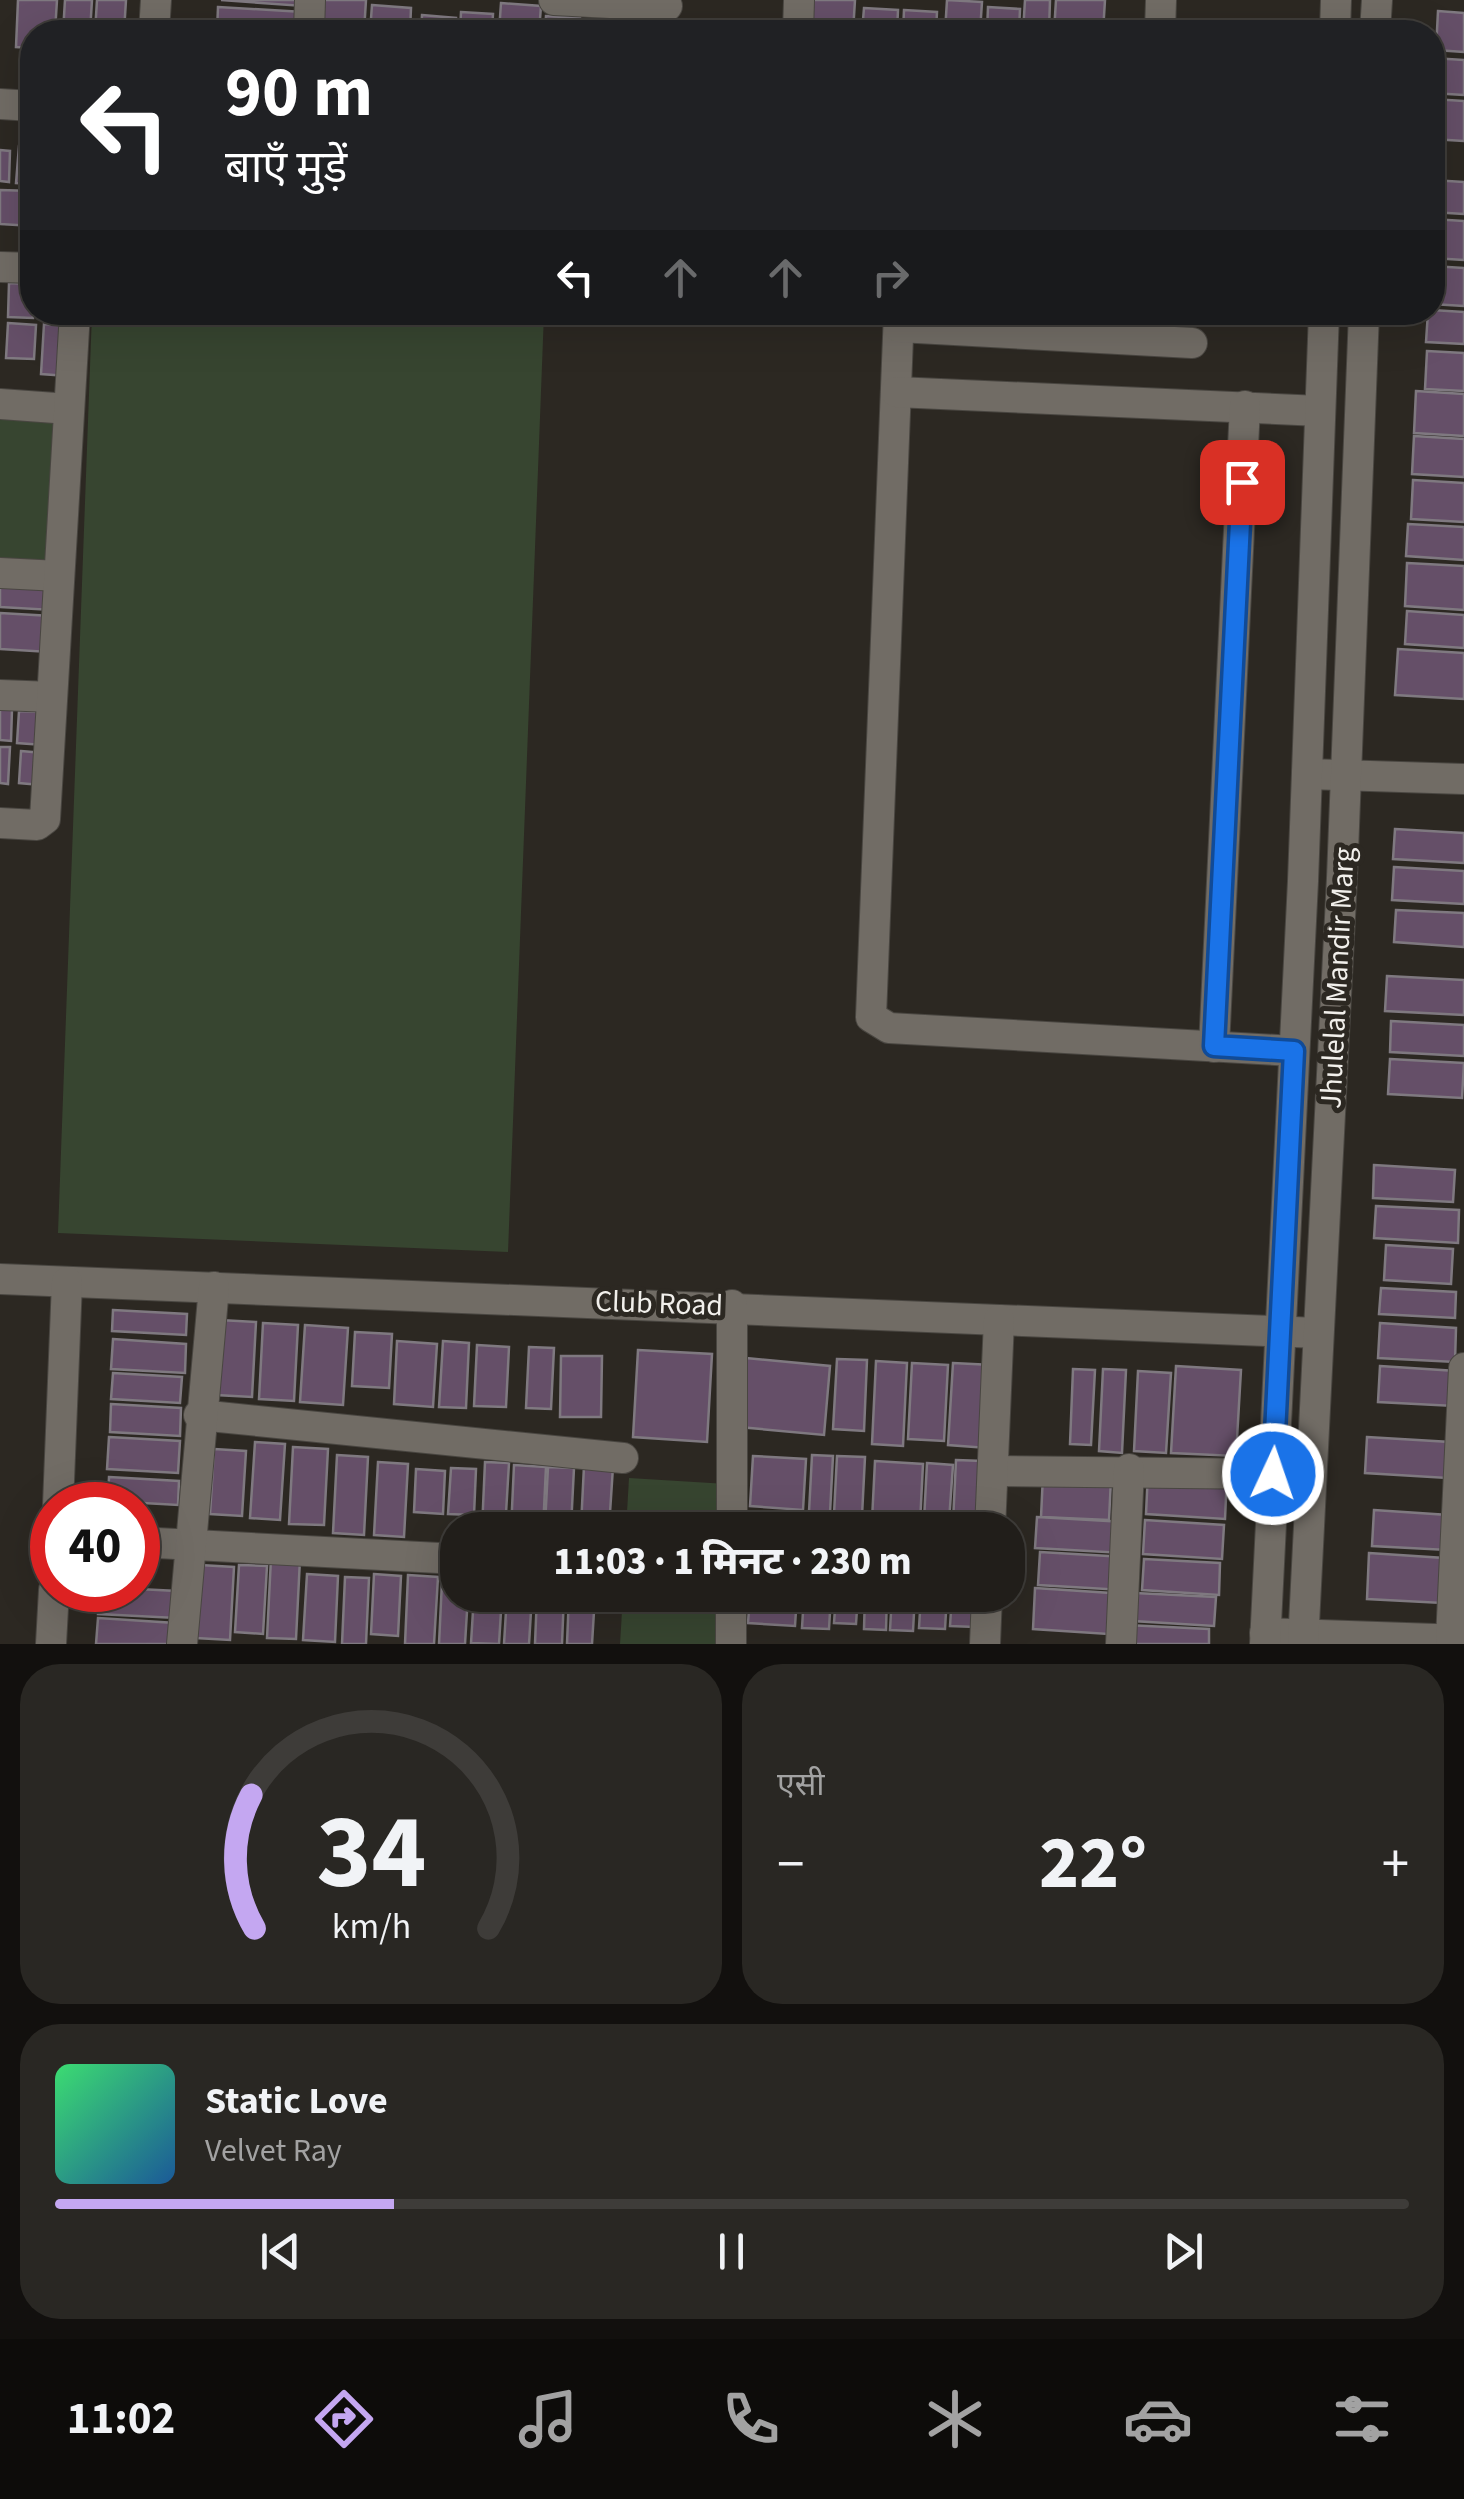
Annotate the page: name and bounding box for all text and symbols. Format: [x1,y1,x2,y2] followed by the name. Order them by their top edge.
[225,43,373,143] text: 90 m
[60,60,190,190] icon: left
[225,136,347,200] text: बाएँ मुड़ें
[548,250,603,305] icon: left
[653,250,708,305] icon: ahead
[758,250,813,305] icon: ahead
[863,250,918,305] icon: right
[1200,440,1285,525] pin
[1215,455,1270,510] icon: arrive
[1309,846,1366,1110] street label: Jhulelal Mandir Marg
[594,1280,724,1327] street label: Club Road
[1221,1422,1325,1526] position arrow
[30,1482,160,1612] speed limit sign: 40
[554,1535,911,1589] text: 11:03 · 1 मिनट · 230 m
[777,1762,825,1808] text: एसी
[316,1780,426,1928] text: 34
[1039,1810,1147,1917] text: 22°
[777,1826,804,1904] text: −
[1382,1826,1409,1904] text: +
[331,1901,411,1952] text: km/h
[205,2074,388,2128] text: Static Love
[205,2128,342,2174] text: Velvet Ray
[253,2224,308,2279] icon: previous
[704,2224,759,2279] icon: pause
[1156,2224,1211,2279] icon: next
[309,2384,379,2454] icon: directions
[513,2384,583,2454] icon: music
[716,2384,786,2454] icon: phone
[920,2384,990,2454] icon: climate
[1123,2384,1193,2454] icon: car
[1327,2384,1397,2454] icon: filters
[67,2387,175,2451] text: 11:02

